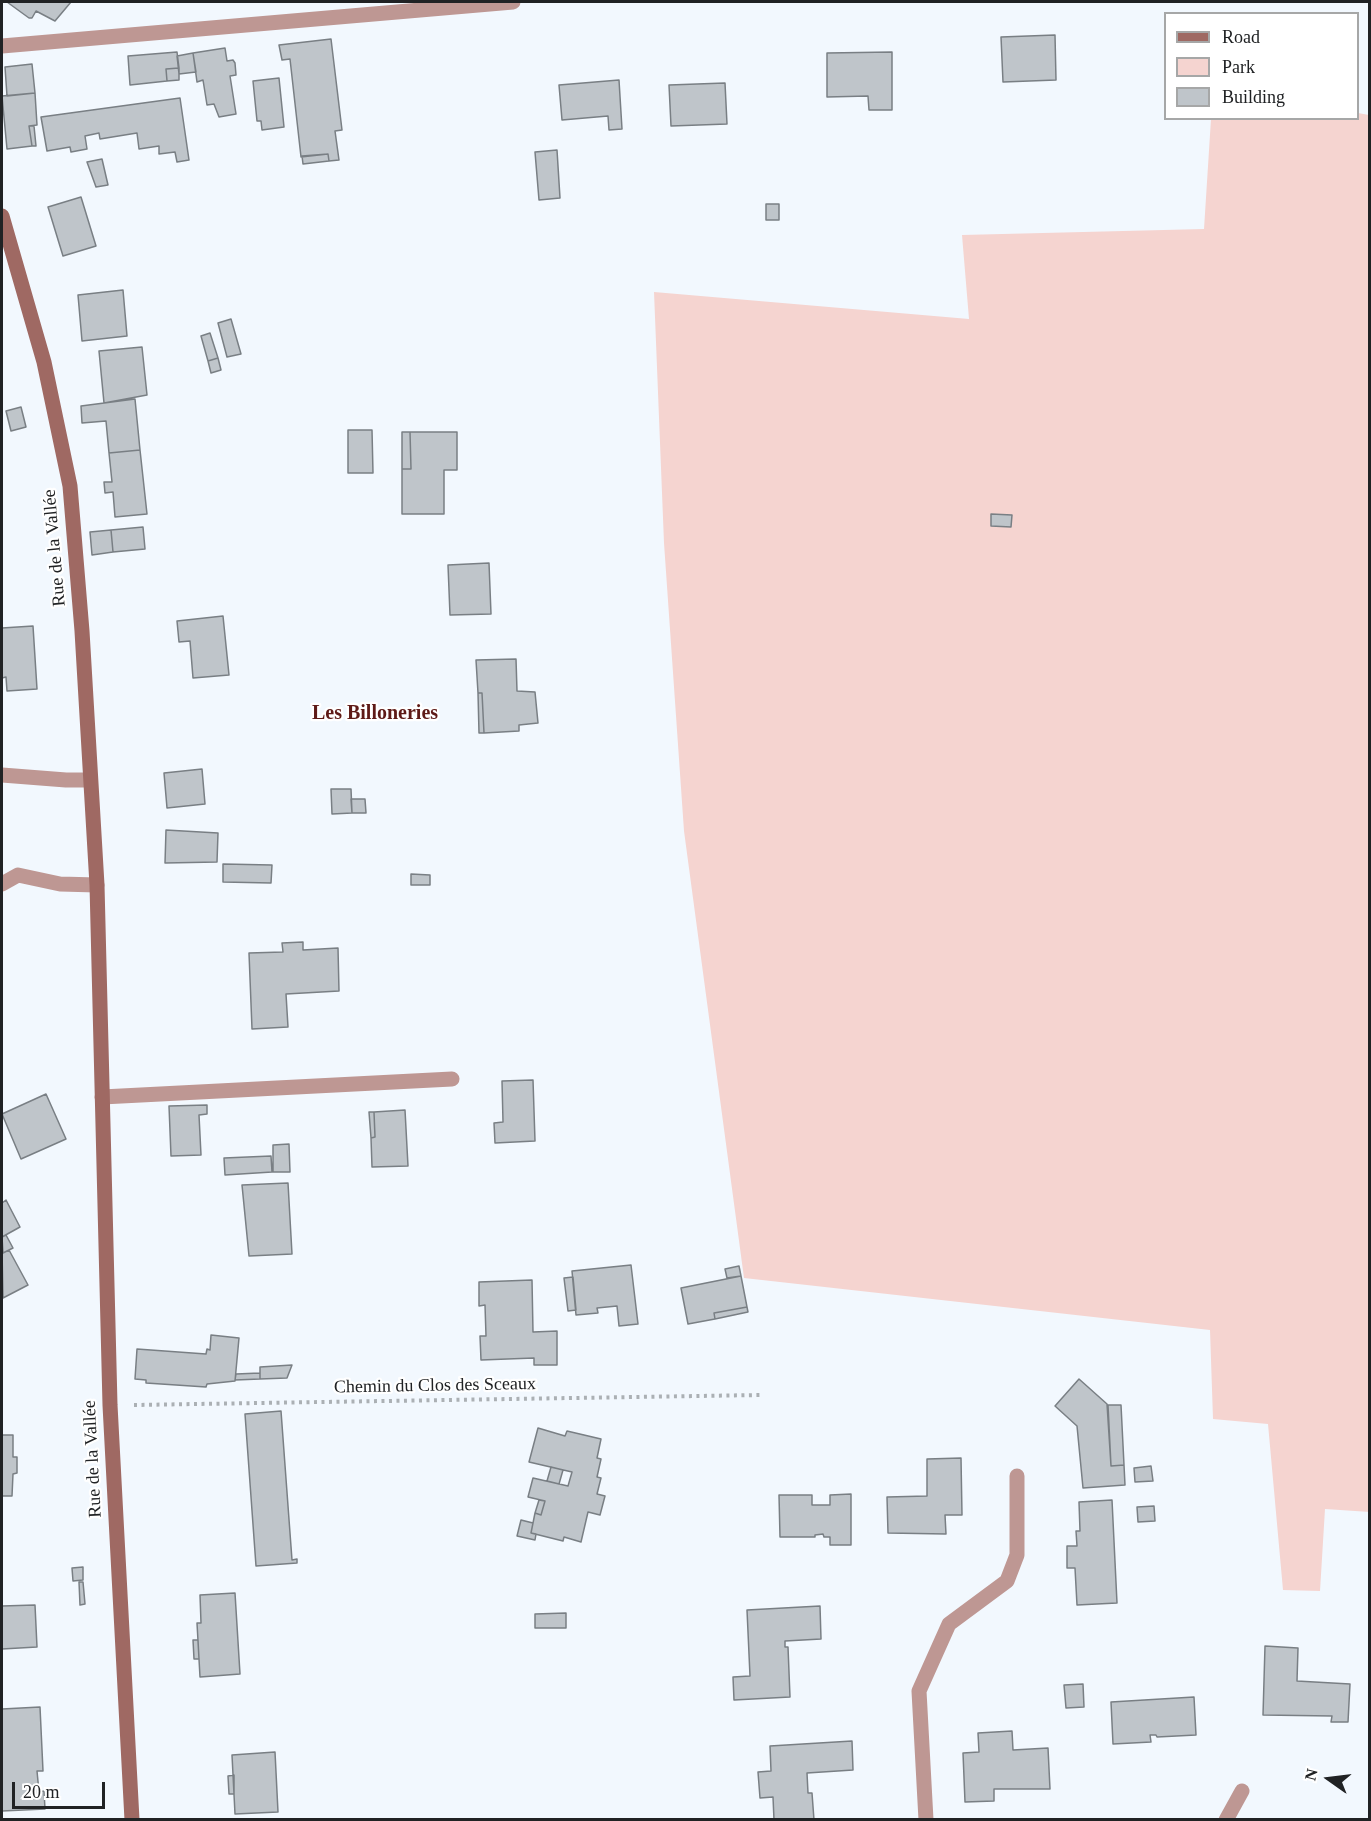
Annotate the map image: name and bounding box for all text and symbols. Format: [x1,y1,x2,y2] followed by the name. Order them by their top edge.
[1164,12,1359,120] legend
[1222,27,1260,47] text: Road
[1222,57,1255,77] text: Park
[1222,87,1285,107] text: Building
[39,489,71,607] street label: Rue de la Vallée
[312,702,438,726] district label: Les Billoneries
[334,1373,536,1399] street label: Chemin du Clos des Sceaux
[79,1400,107,1518] street label: Rue de la Vallée
[1299,1749,1359,1809] north arrow
[1301,1767,1321,1782] text: N
[15,1770,108,1808] scale bar
[23,1782,60,1802] text: 20 m

